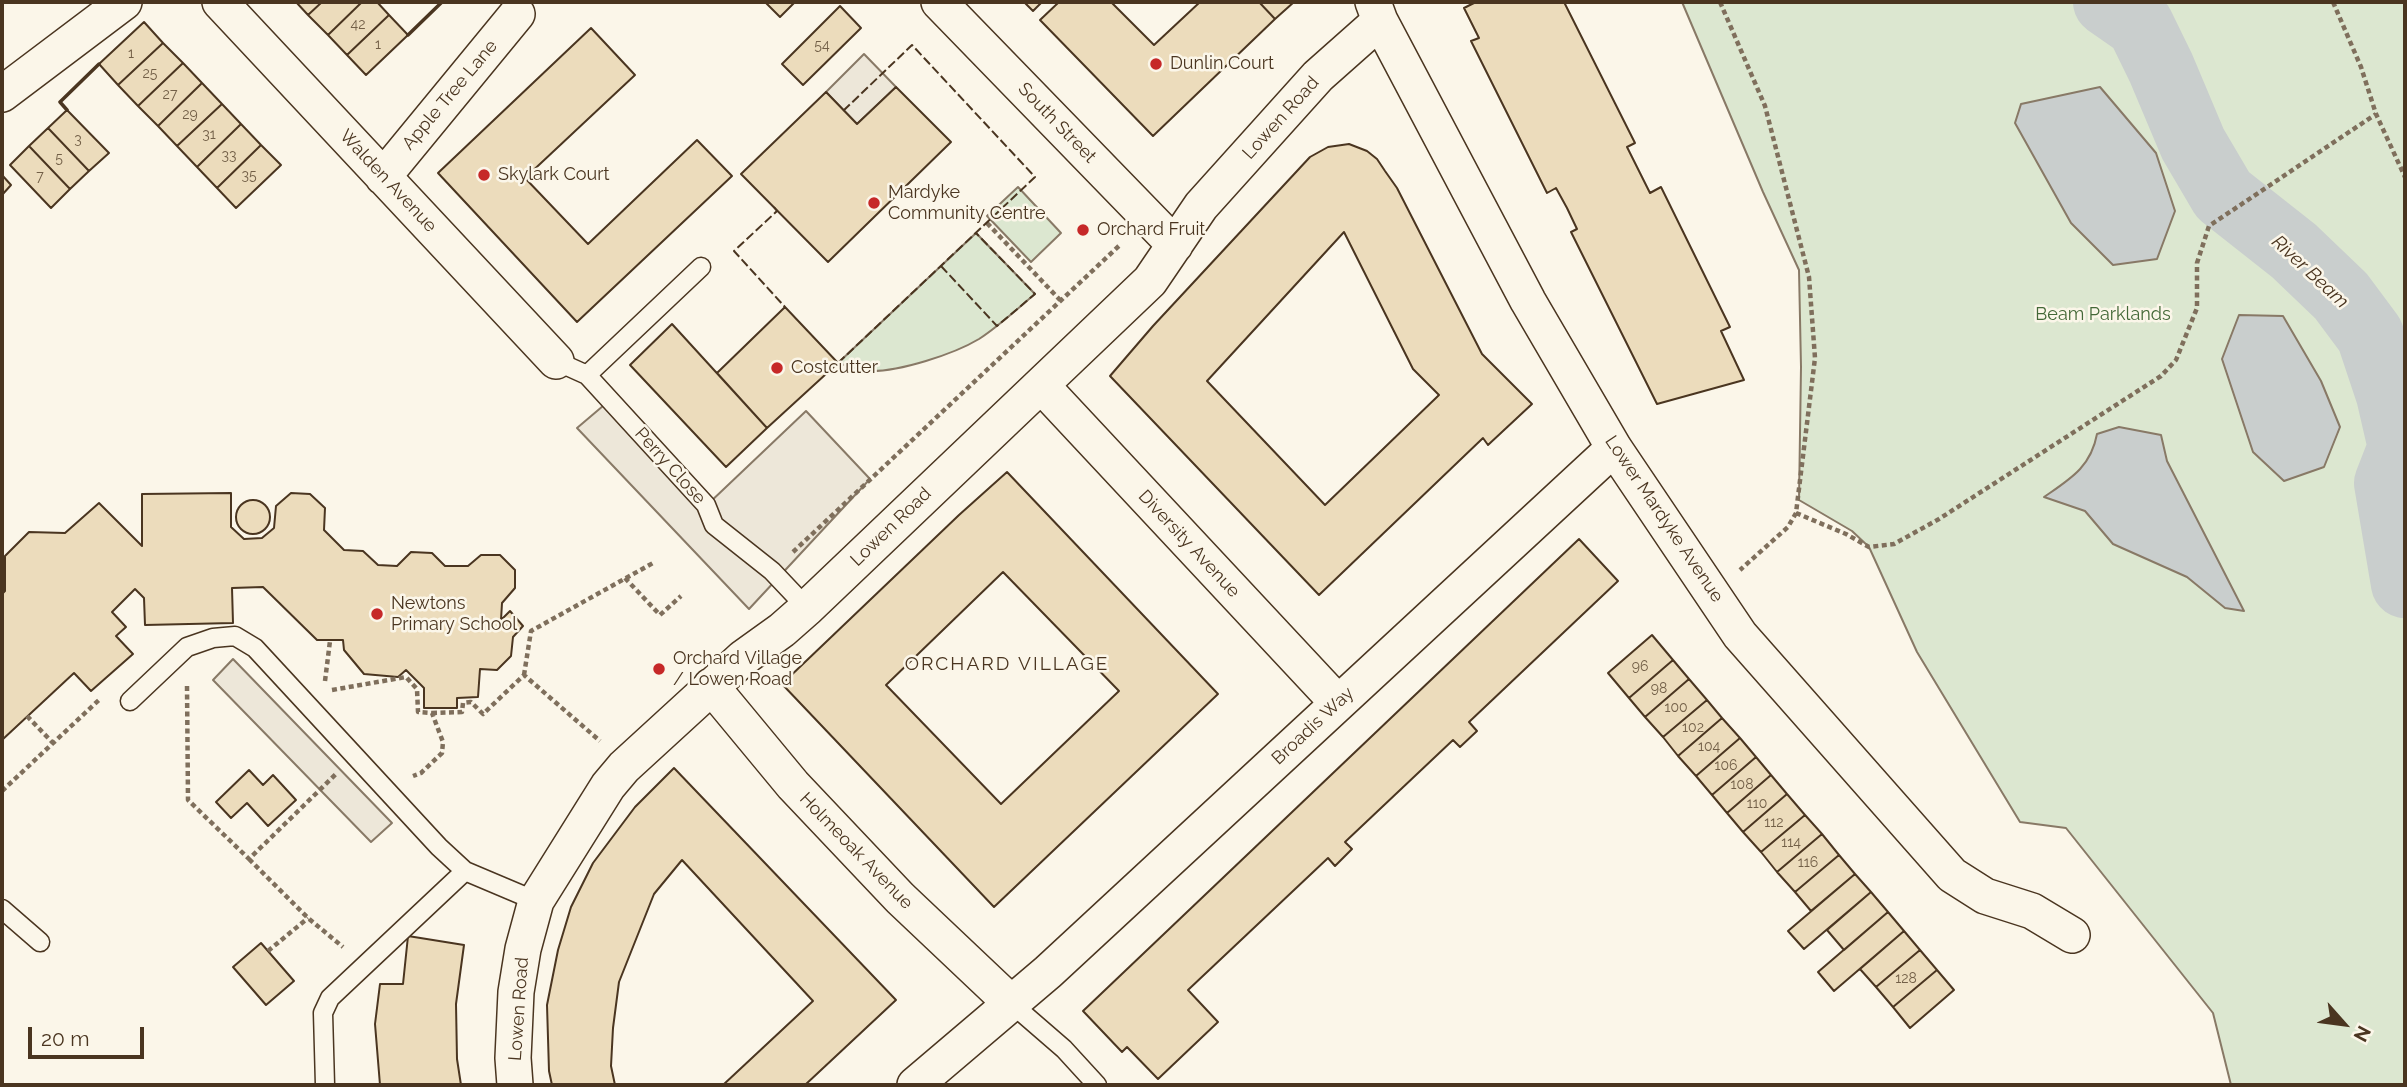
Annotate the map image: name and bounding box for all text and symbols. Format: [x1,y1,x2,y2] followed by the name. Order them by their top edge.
[351,17,365,33] house number: 42
[398,36,502,154] street label: Apple Tree Lane
[375,37,381,53] house number: 1
[814,38,830,54] house number: 54
[128,46,134,62] house number: 1
[1170,53,1274,75] place label: Dunlin Court
[1148,56,1164,72] marker: Dunlin Court
[143,66,157,82] house number: 25
[1238,72,1324,164] street label: Lowen Road
[1013,78,1101,168] street label: South Street
[163,87,177,103] house number: 27
[182,107,198,123] house number: 29
[335,125,441,237] street label: Walden Avenue
[202,127,216,143] house number: 31
[74,132,82,148] house number: 3
[222,148,236,164] house number: 33
[55,151,63,167] house number: 5
[498,164,609,186] place label: Skylark Court
[476,167,492,183] marker: Skylark Court
[241,168,257,184] house number: 35
[36,169,44,185] house number: 7
[888,182,1046,224] place label: Mardyke Community Centre
[866,195,882,211] marker: Mardyke Community Centre
[1097,219,1205,241] place label: Orchard Fruit
[1075,222,1091,238] marker: Orchard Fruit
[2267,231,2353,313] water label: River Beam
[2035,304,2171,326] park label: Beam Parklands
[791,357,878,379] place label: Costcutter
[769,360,785,376] marker: Costcutter
[630,423,710,509] street label: Perry Close
[1600,432,1728,606] street label: Lower Mardyke Avenue
[846,483,936,571] street label: Lowen Road
[1134,486,1244,602] street label: Diversity Avenue
[391,593,517,636] place label: Newtons Primary School
[369,606,385,622] marker: Newtons Primary School
[673,648,802,690] place label: Orchard Village / Lowen Road
[907,653,1107,675] district label: ORCHARD VILLAGE
[1632,659,1648,675] house number: 96
[651,661,667,677] marker: Orchard Village / Lowen Road
[1651,681,1667,697] house number: 98
[1268,683,1358,769] street label: Broadis Way
[1664,700,1688,716] house number: 100
[1682,720,1704,736] house number: 102
[1698,739,1720,755] house number: 104
[1714,758,1738,774] house number: 106
[1731,777,1753,793] house number: 108
[795,788,917,914] street label: Holmeoak Avenue
[1747,796,1767,812] house number: 110
[1764,815,1784,831] house number: 112
[1781,835,1801,851] house number: 114
[1798,855,1818,871] house number: 116
[505,956,533,1062] street label: Lowen Road
[1895,971,1917,987] house number: 128
[2309,989,2379,1059] north arrow
[32,1014,147,1058] scale bar
[2349,1022,2376,1045] text: N
[41,1026,89,1051] text: 20 m

